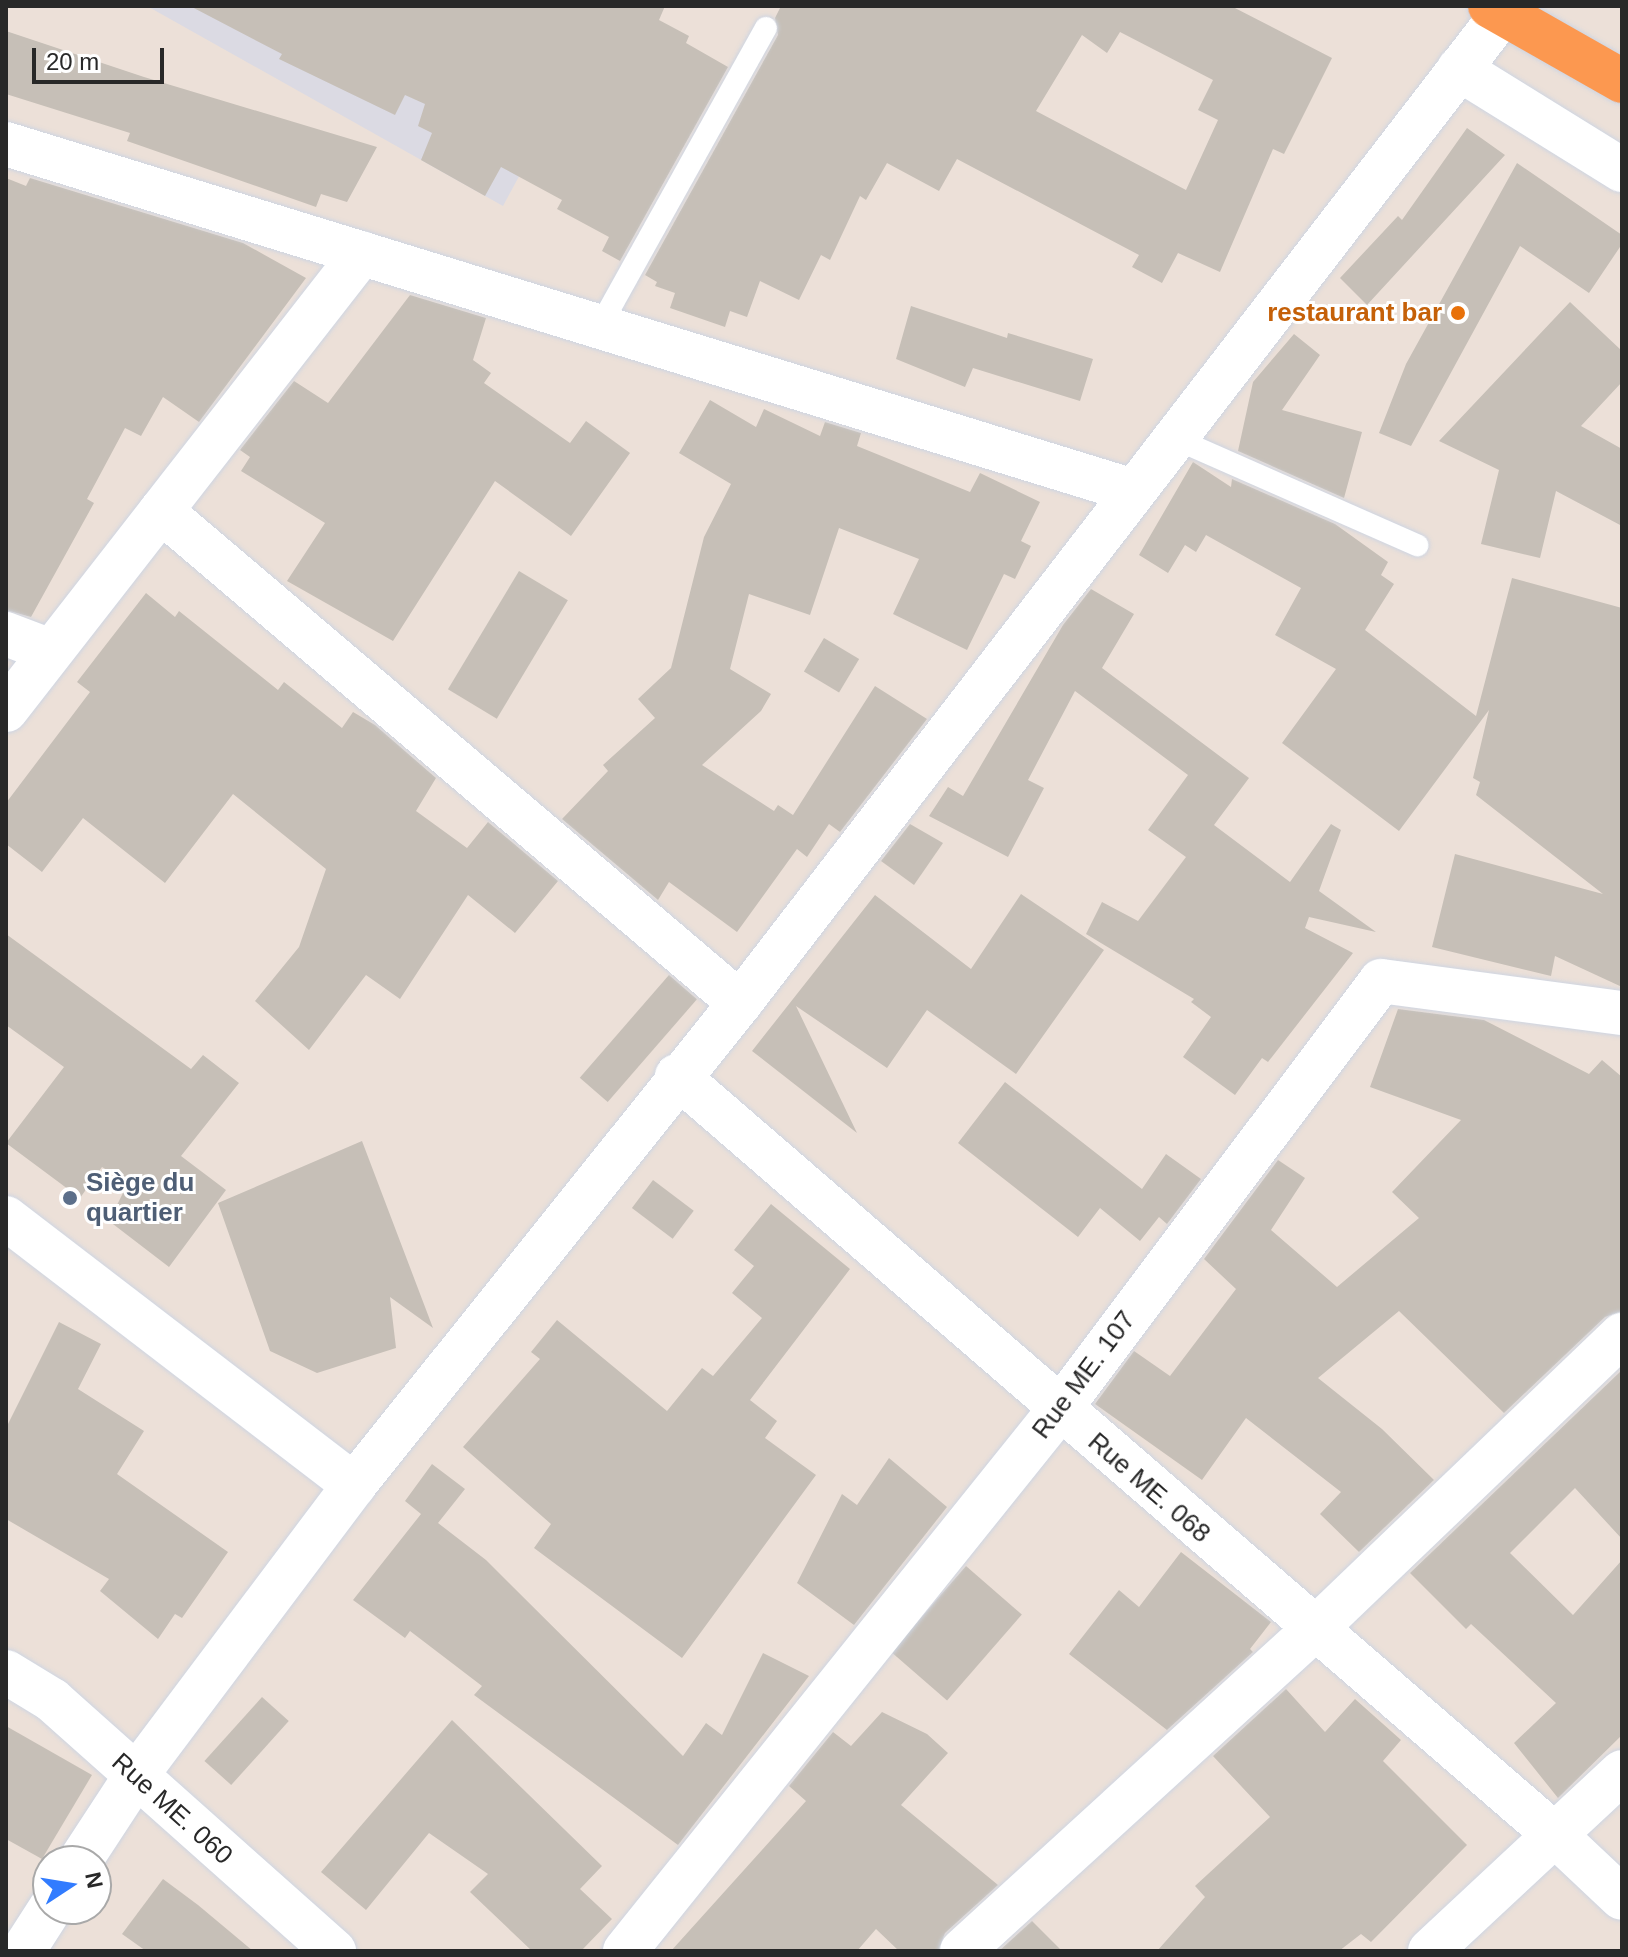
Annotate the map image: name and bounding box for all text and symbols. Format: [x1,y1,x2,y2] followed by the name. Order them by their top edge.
[36,32,168,82] scale bar
[46,48,99,75] text: 20 m
[1267,297,1442,329] place label: restaurant bar
[1449,304,1467,322] marker: restaurant bar
[86,1167,194,1228] place label: Siège du quartier
[61,1189,79,1207] marker: Siège du quartier
[1026,1305,1142,1445] street label: Rue ME. 107
[1082,1426,1216,1550] street label: Rue ME. 068
[105,1747,239,1871] street label: Rue ME. 060
[32,1845,112,1925] north arrow
[80,1870,108,1891] text: N

